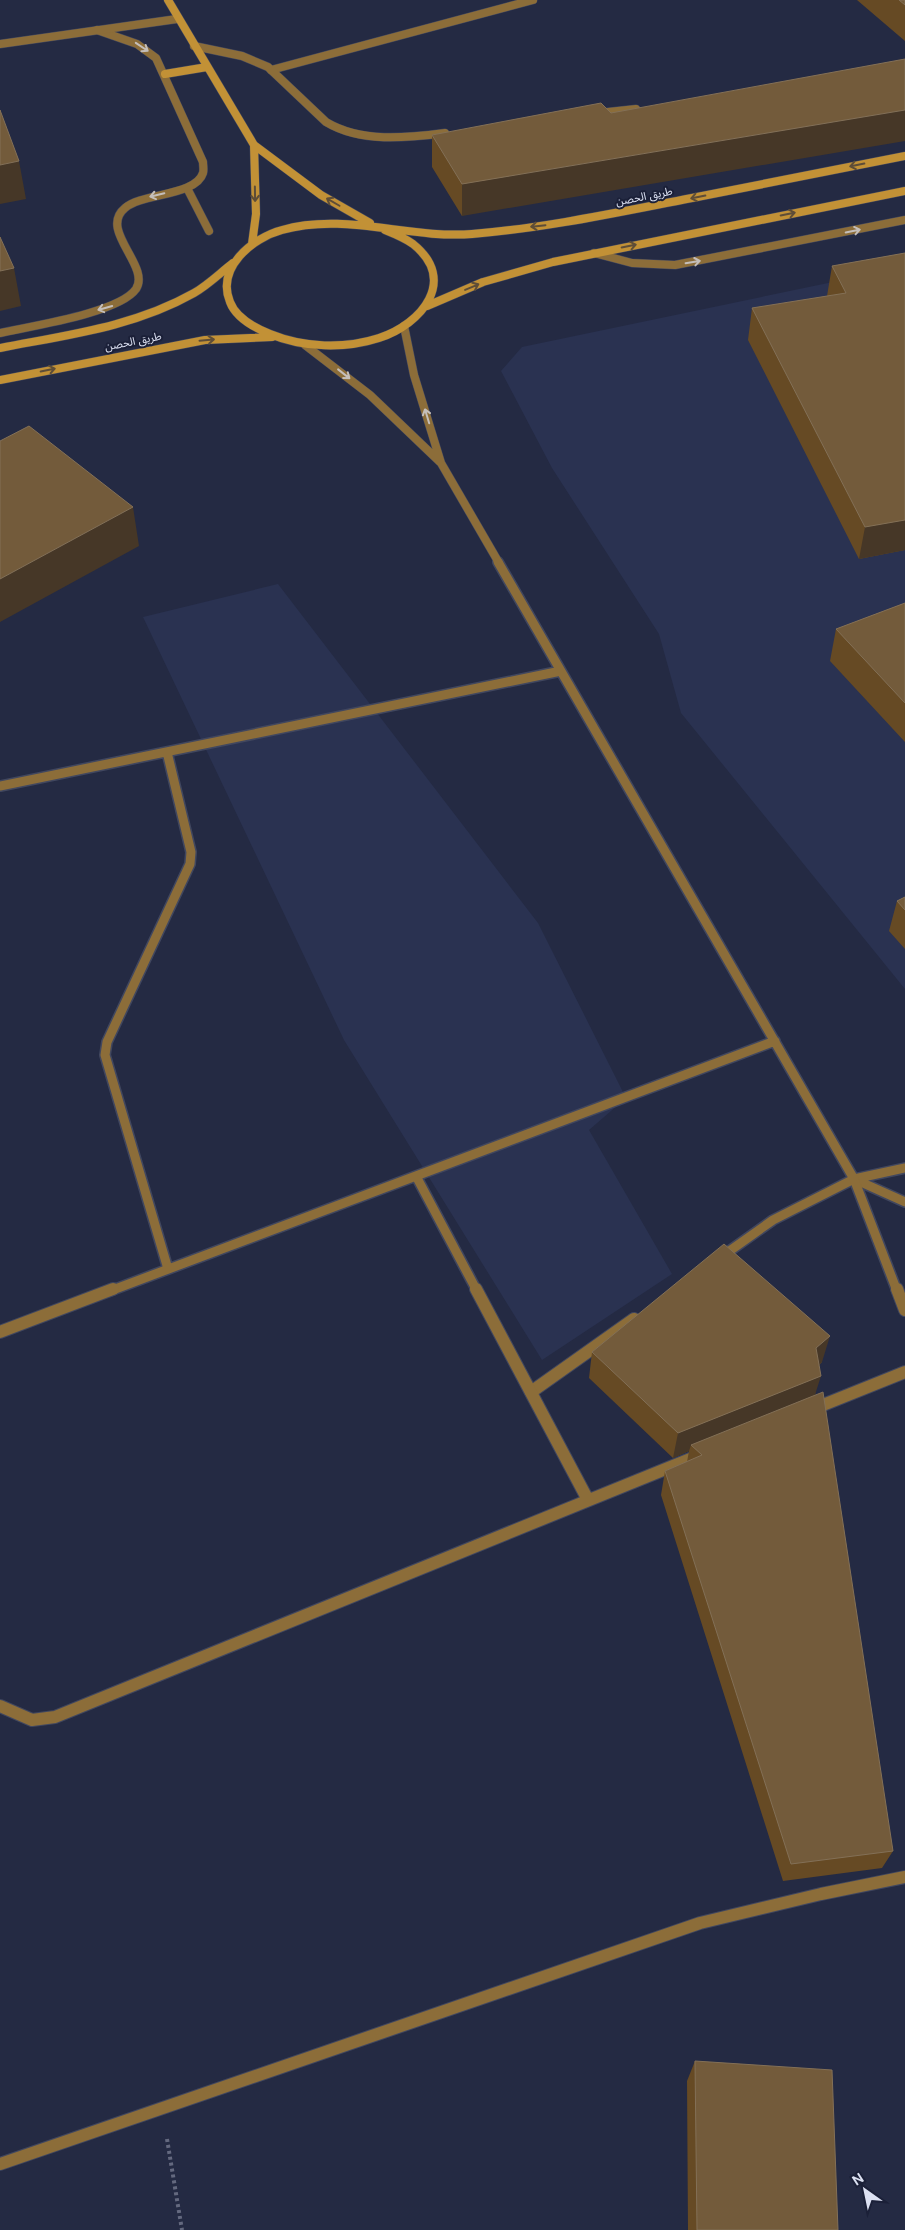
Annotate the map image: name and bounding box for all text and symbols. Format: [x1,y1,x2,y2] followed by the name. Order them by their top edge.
[134,42,148,52] one-way arrow
[850,161,866,171] one-way arrow
[614,184,674,208] street label: طريق الحصن
[251,186,260,202] one-way arrow
[150,191,166,200] one-way arrow
[690,192,706,202] one-way arrow
[326,197,341,206] one-way arrow
[780,209,796,218] one-way arrow
[530,221,546,231] one-way arrow
[844,225,860,235] one-way arrow
[621,240,637,250] one-way arrow
[685,257,701,267] one-way arrow
[464,281,479,291] one-way arrow
[97,304,113,313] one-way arrow
[103,329,163,353] street label: طريق الحصن
[199,335,215,345] one-way arrow
[39,365,55,374] one-way arrow
[337,369,350,380] one-way arrow
[421,409,431,425] one-way arrow
[840,2165,890,2215] north arrow
[849,2169,867,2189] text: N

